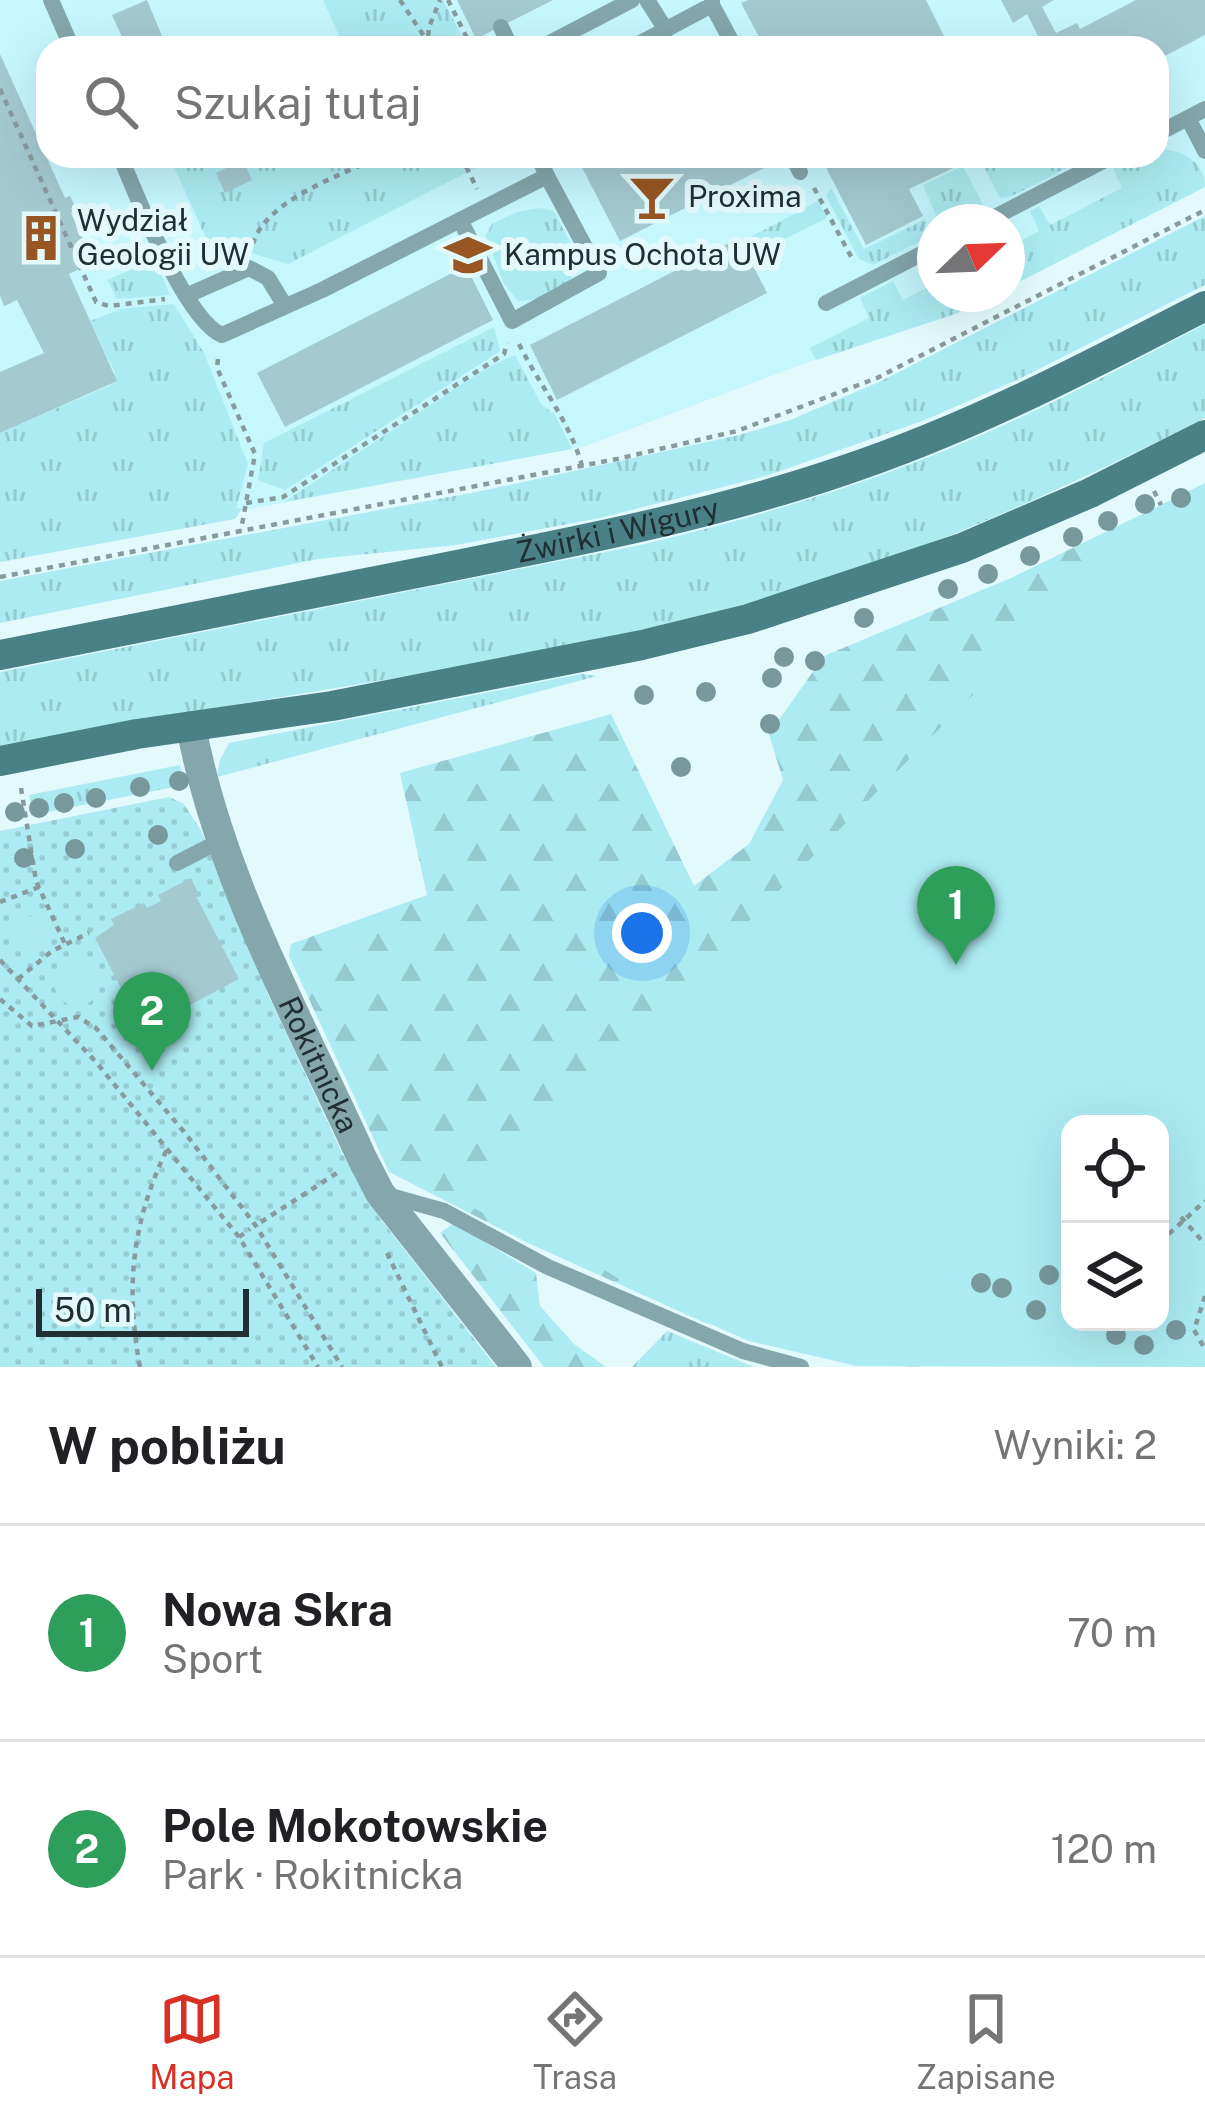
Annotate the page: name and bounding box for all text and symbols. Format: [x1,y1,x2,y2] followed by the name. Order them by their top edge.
[36,36,1169,168] search box
[78,69,144,135] icon: search
[174,76,422,129] text: Szukaj tutaj
[627,172,677,222] bar icon: Proxima
[688,178,802,214] place label: Proxima
[77,202,249,272] place label: Wydział Geologii UW
[917,204,1025,312] north arrow
[16,213,66,263] building icon: Wydział Geologii UW
[443,230,493,280] school or university icon: Kampus Ochota UW
[504,236,781,272] place label: Kampus Ochota UW
[513,489,723,570] street label: Żwirki i Wigury
[917,866,995,965] pin: 1
[612,903,672,963] your location
[113,972,191,1071] pin: 2
[271,991,367,1138] street label: Rokitnicka
[1061,1115,1169,1331] map controls
[1061,1115,1169,1223] button: locate
[1061,1223,1169,1331] button: layers
[36,1283,249,1336] scale bar
[54,1291,132,1329] text: 50 m
[48,1416,286,1475] text: W pobliżu
[994,1422,1157,1468] text: Wyniki: 2
[162,1583,393,1636] text: Nowa Skra
[79,1610,95,1656] text: 1
[1067,1610,1157,1656] text: 70 m
[162,1636,263,1682] text: Sport
[162,1799,548,1852] text: Pole Mokotowskie
[75,1826,99,1872] text: 2
[1051,1826,1157,1872] text: 120 m
[162,1852,463,1898] text: Park · Rokitnicka
[149,1986,234,2096] tab: Mapa
[533,1986,617,2096] tab: Trasa
[916,1986,1056,2096] tab: Zapisane

